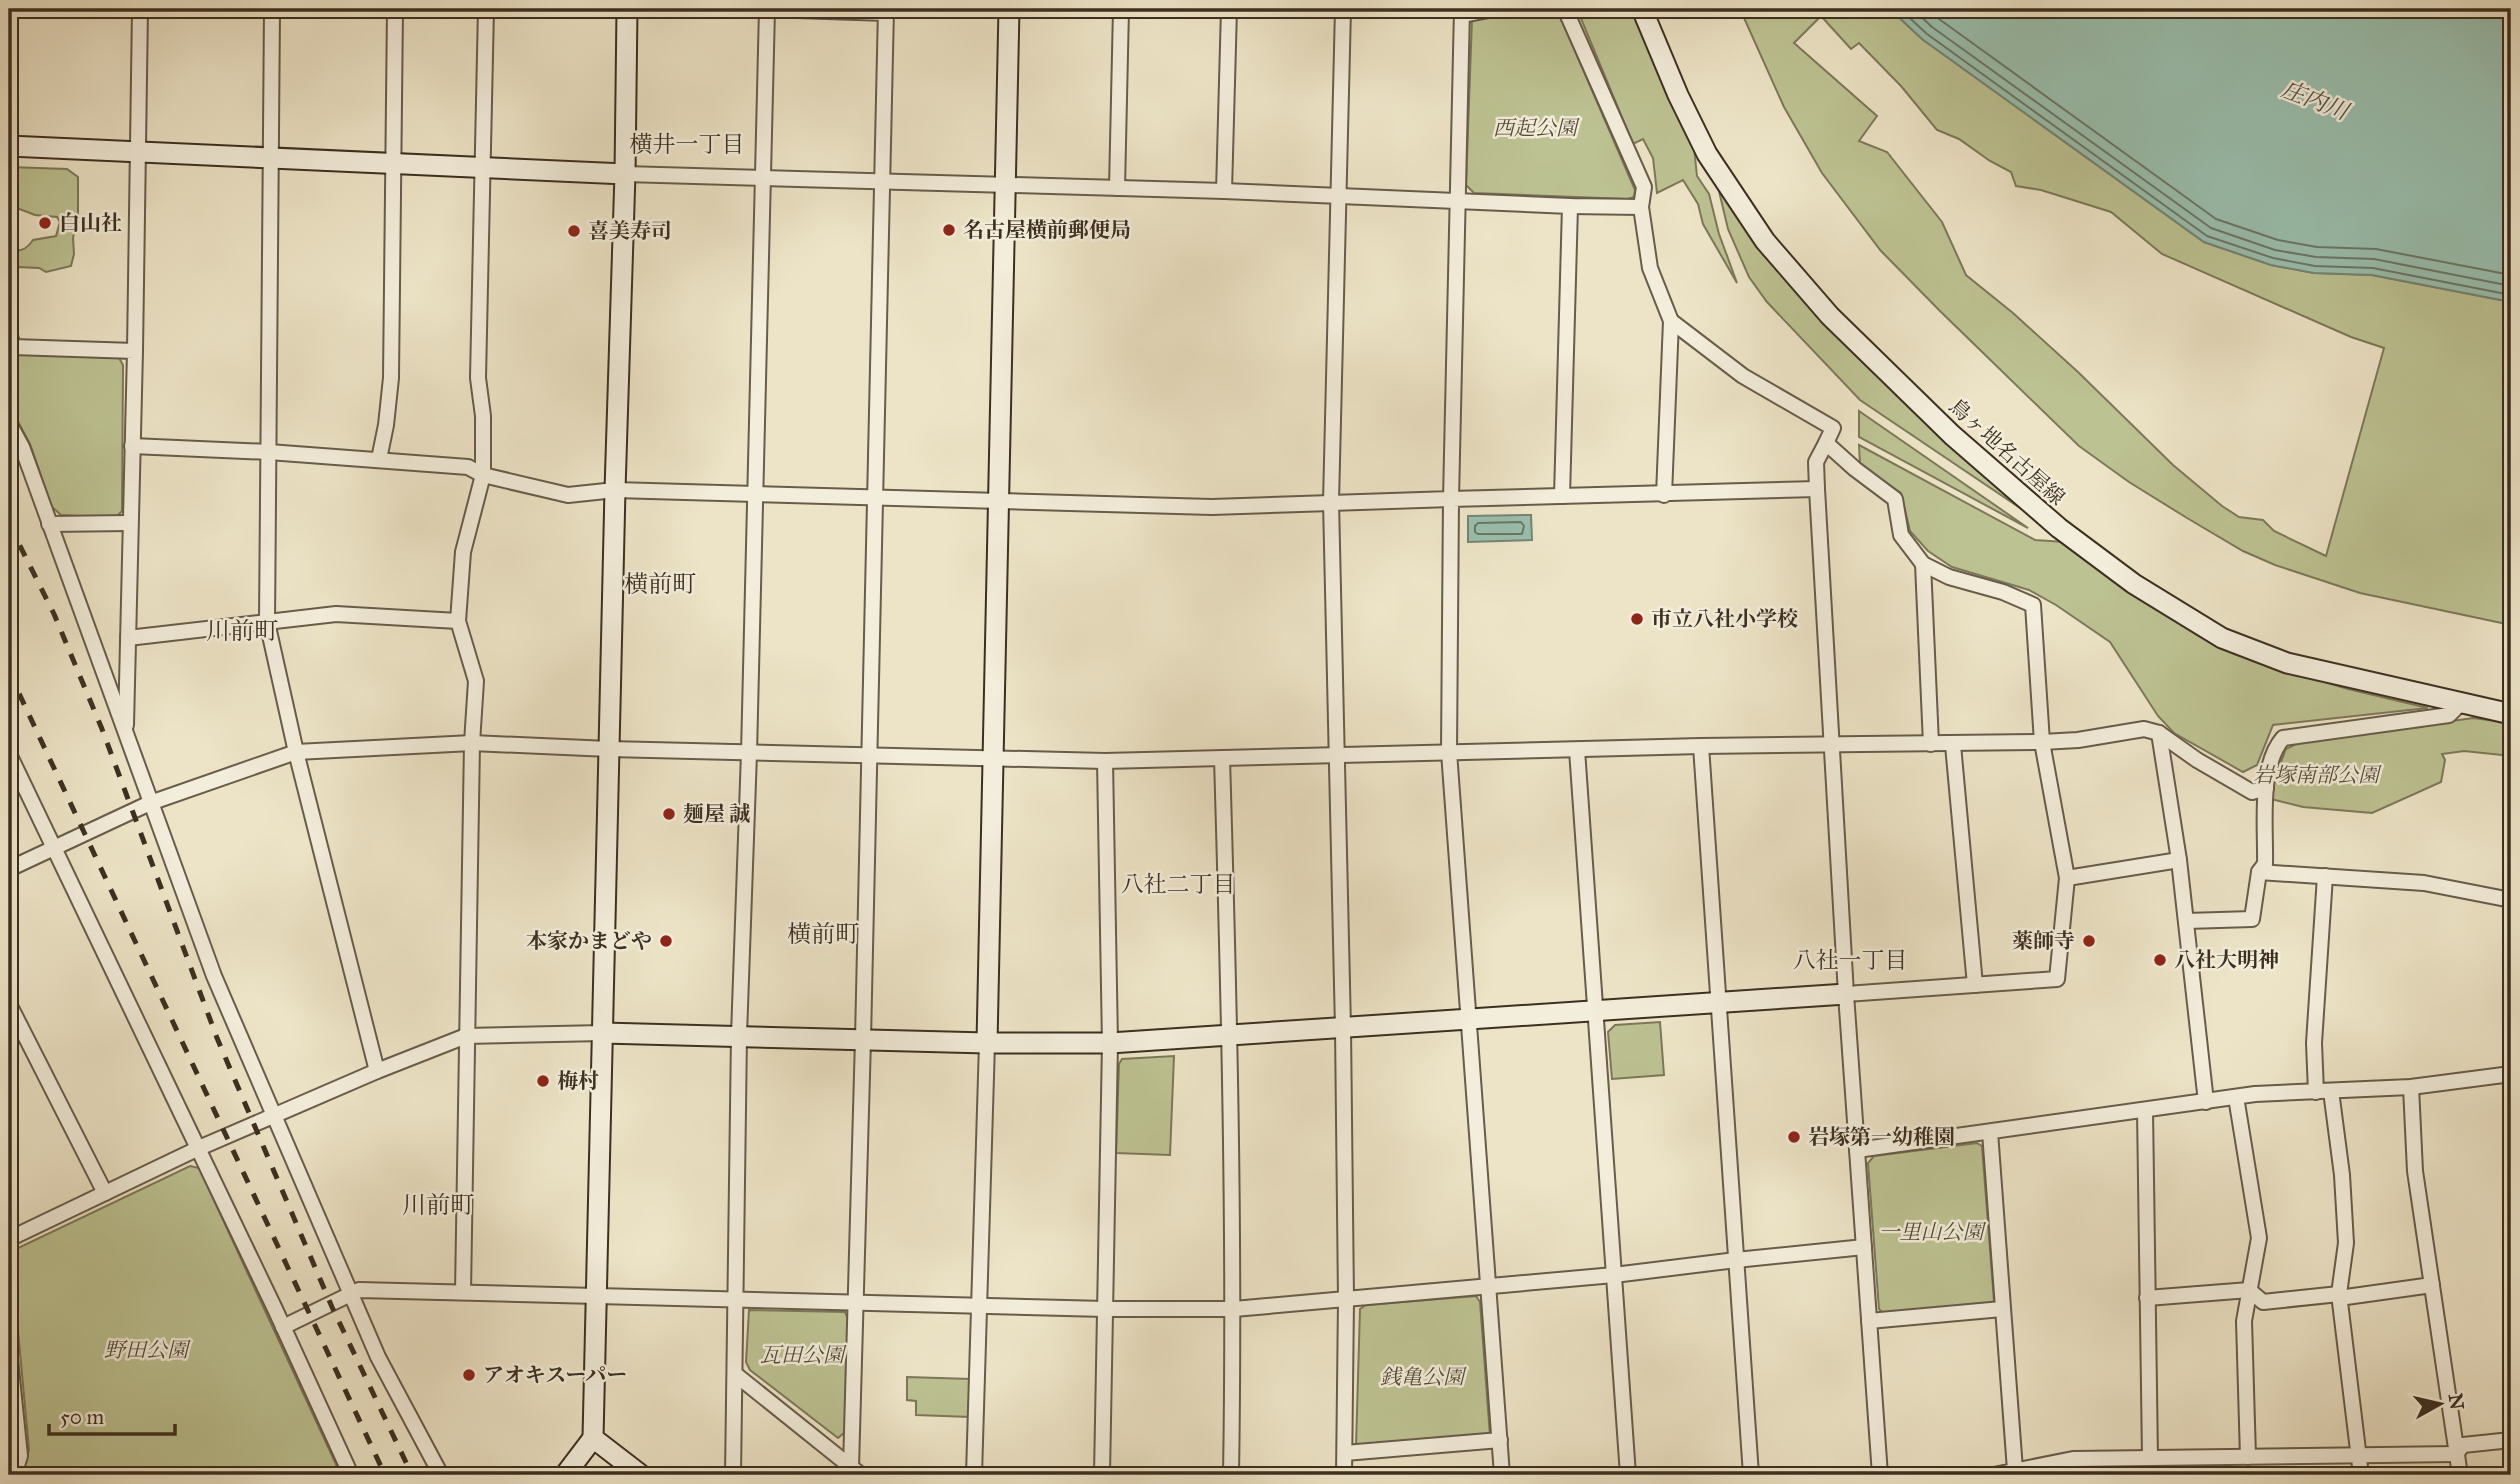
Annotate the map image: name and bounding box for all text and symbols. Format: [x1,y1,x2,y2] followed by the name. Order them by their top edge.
[2278,75,2355,127] water label: 庄内川
[1493,115,1580,141] park label: 西起公園
[630,130,745,158] district label: 横井一丁目
[59,210,122,236] place label: 白山社
[37,215,53,231] marker: 白山社
[963,217,1131,243] place label: 名古屋横前郵便局
[588,218,672,244] place label: 喜美寿司
[941,222,957,238] marker: 名古屋横前郵便局
[566,223,582,239] marker: 喜美寿司
[1944,393,2070,511] street label: 鳥ヶ地名古屋線
[624,569,696,599] district label: 横前町
[1651,606,1798,632] place label: 市立八社小学校
[1629,611,1645,627] marker: 市立八社小学校
[206,616,278,646] district label: 川前町
[2253,762,2382,788] park label: 岩塚南部公園
[683,801,751,827] place label: 麺屋 誠
[661,806,677,822] marker: 麺屋 誠
[1121,870,1236,898] district label: 八社二丁目
[787,919,859,949] district label: 横前町
[526,928,652,954] place label: 本家かまどや
[2012,928,2075,954] place label: 薬師寺
[658,933,674,949] marker: 本家かまどや
[2081,933,2097,949] marker: 薬師寺
[1793,946,1908,974] district label: 八社一丁目
[2174,947,2279,973] place label: 八社大明神
[2152,952,2168,968] marker: 八社大明神
[557,1068,599,1094] place label: 梅村
[535,1073,551,1089] marker: 梅村
[1808,1124,1955,1150] place label: 岩塚第一幼稚園
[1786,1129,1802,1145] marker: 岩塚第一幼稚園
[402,1190,474,1220] district label: 川前町
[1879,1219,1986,1245] park label: 一里山公園
[104,1337,191,1363] park label: 野田公園
[760,1342,847,1368] park label: 瓦田公園
[483,1362,627,1388] place label: アオキスーパー
[1380,1364,1467,1390] park label: 銭亀公園
[461,1367,477,1383] marker: アオキスーパー
[2404,1368,2474,1438] north arrow
[2444,1392,2469,1411] text: N
[49,1393,175,1437] scale bar
[60,1404,105,1430] text: 50 m

